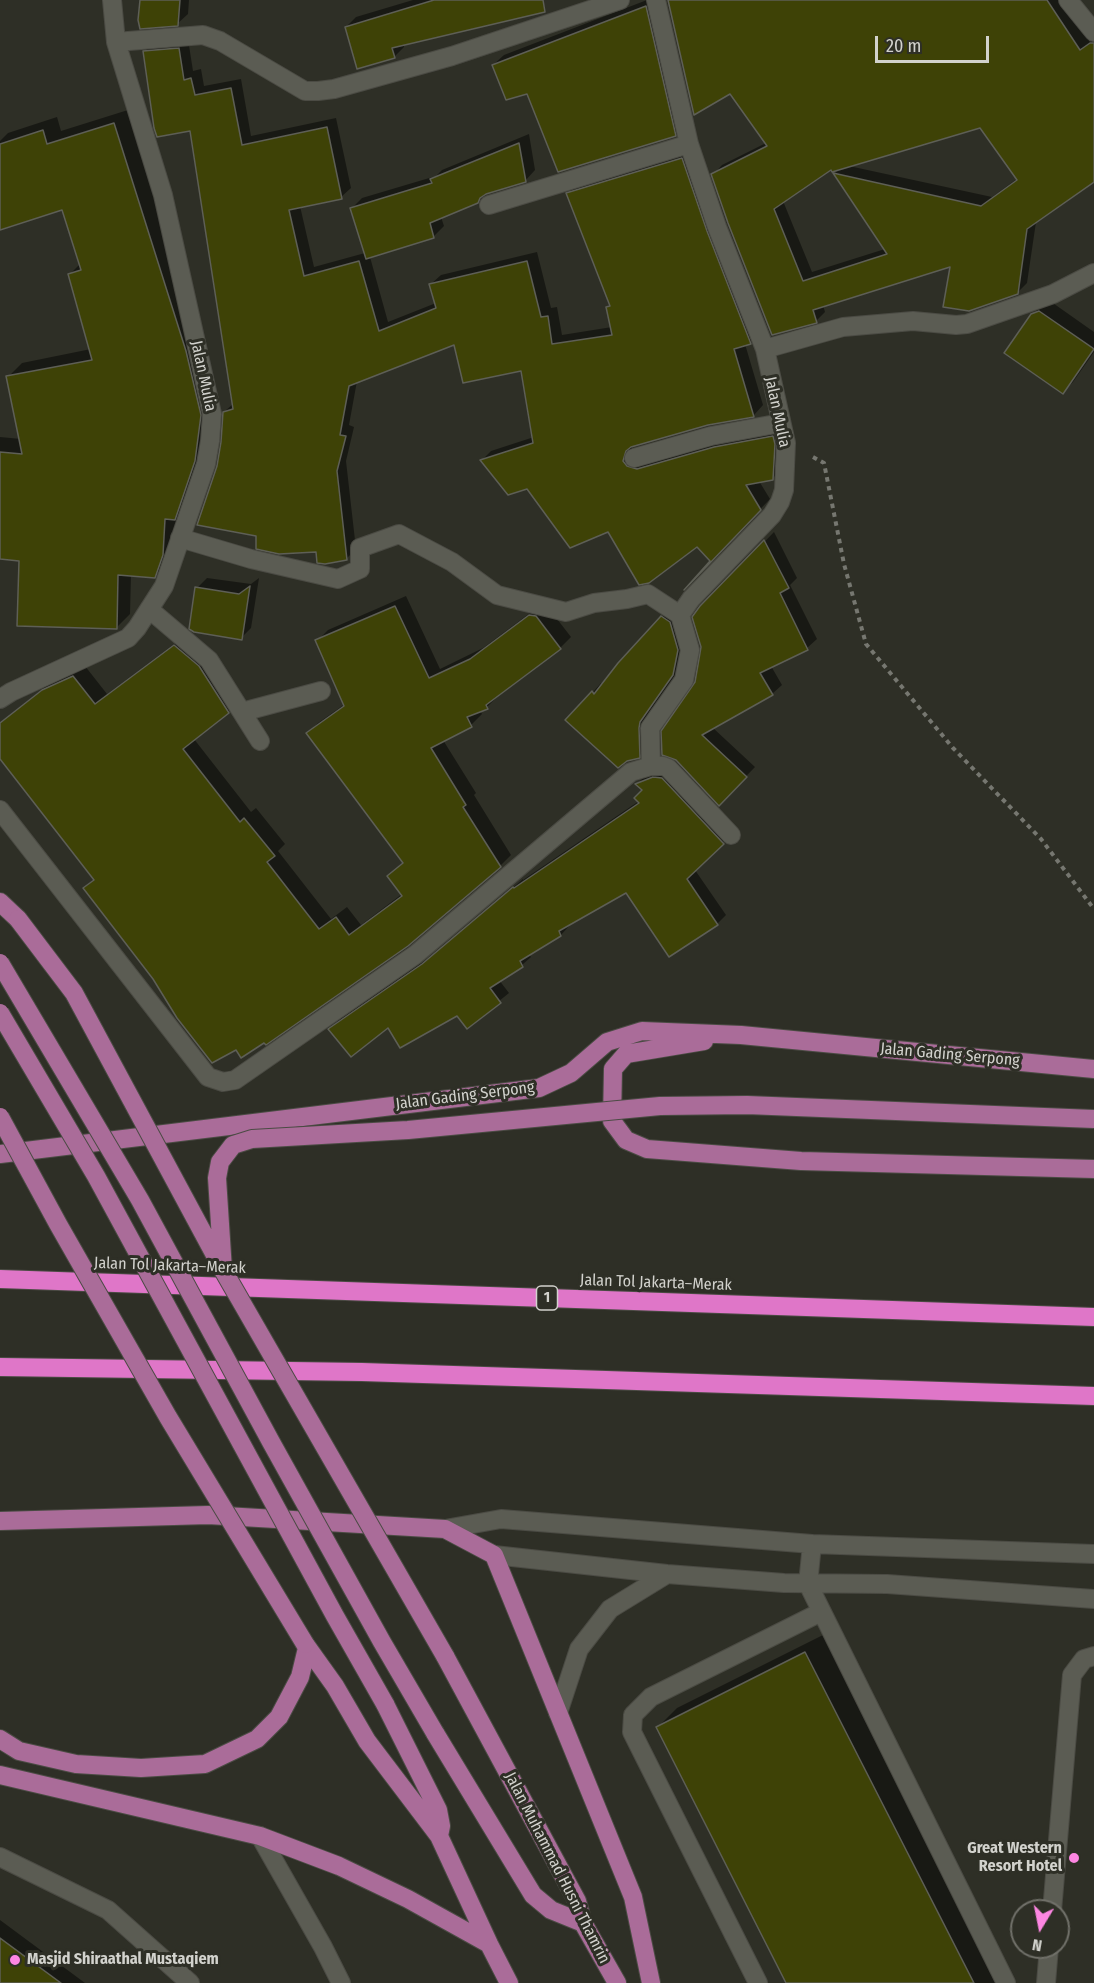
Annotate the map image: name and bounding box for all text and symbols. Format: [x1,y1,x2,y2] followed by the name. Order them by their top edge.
[878,24,992,62] scale bar
[886,35,921,57] text: 20 m
[186,339,220,413] street label: Jalan Mulia
[760,375,794,449] street label: Jalan Mulia
[880,1039,1020,1071] street label: Jalan Gading Serpong
[394,1078,536,1114] street label: Jalan Gading Serpong
[94,1254,246,1278] street label: Jalan Tol Jakarta–Merak
[580,1271,732,1295] street label: Jalan Tol Jakarta–Merak
[536,1286,558,1310] road number: 1
[500,1769,614,1967] street label: Jalan Muhammad Husni Thamrin
[967,1839,1062,1877] place label: Great Western Resort Hotel
[1067,1851,1081,1865] marker: Great Western Resort Hotel
[1010,1899,1070,1959] north arrow
[1031,1935,1044,1955] text: N
[27,1950,219,1970] place label: Masjid Shiraathal Mustaqiem
[8,1953,22,1967] marker: Masjid Shiraathal Mustaqiem

